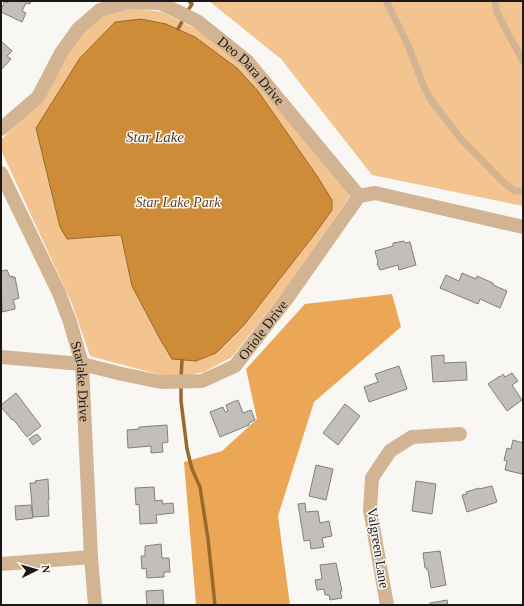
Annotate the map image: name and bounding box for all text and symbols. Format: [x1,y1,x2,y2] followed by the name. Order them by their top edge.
[215,33,287,108] street label: Deo Dara Drive
[126,129,184,145] water label: Star Lake
[136,195,221,210] park label: Star Lake Park
[235,297,290,363] street label: Oriole Drive
[68,339,92,422] street label: Starlake Drive
[364,507,392,589] street label: Valgreen Lane
[16,550,56,590] north arrow
[40,565,52,574] text: N

